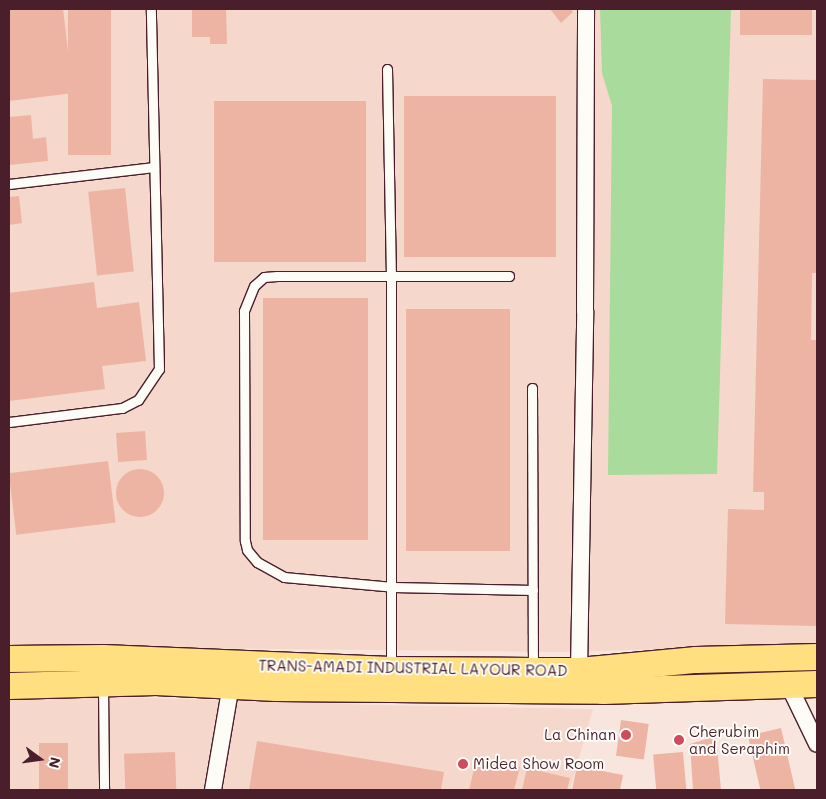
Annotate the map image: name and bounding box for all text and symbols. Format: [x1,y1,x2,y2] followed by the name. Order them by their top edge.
[258,656,568,680] street label: TRANS-AMADI INDUSTRIAL LAYOUR ROAD
[689,722,790,757] place label: Cherubim and Seraphim
[544,726,616,744] place label: La Chinan
[620,729,632,741] marker: La Chinan
[15,734,65,784] north arrow
[673,734,685,746] marker: Cherubim and Seraphim
[45,755,66,770] text: N
[473,755,604,773] place label: Midea Show Room
[457,758,469,770] marker: Midea Show Room

